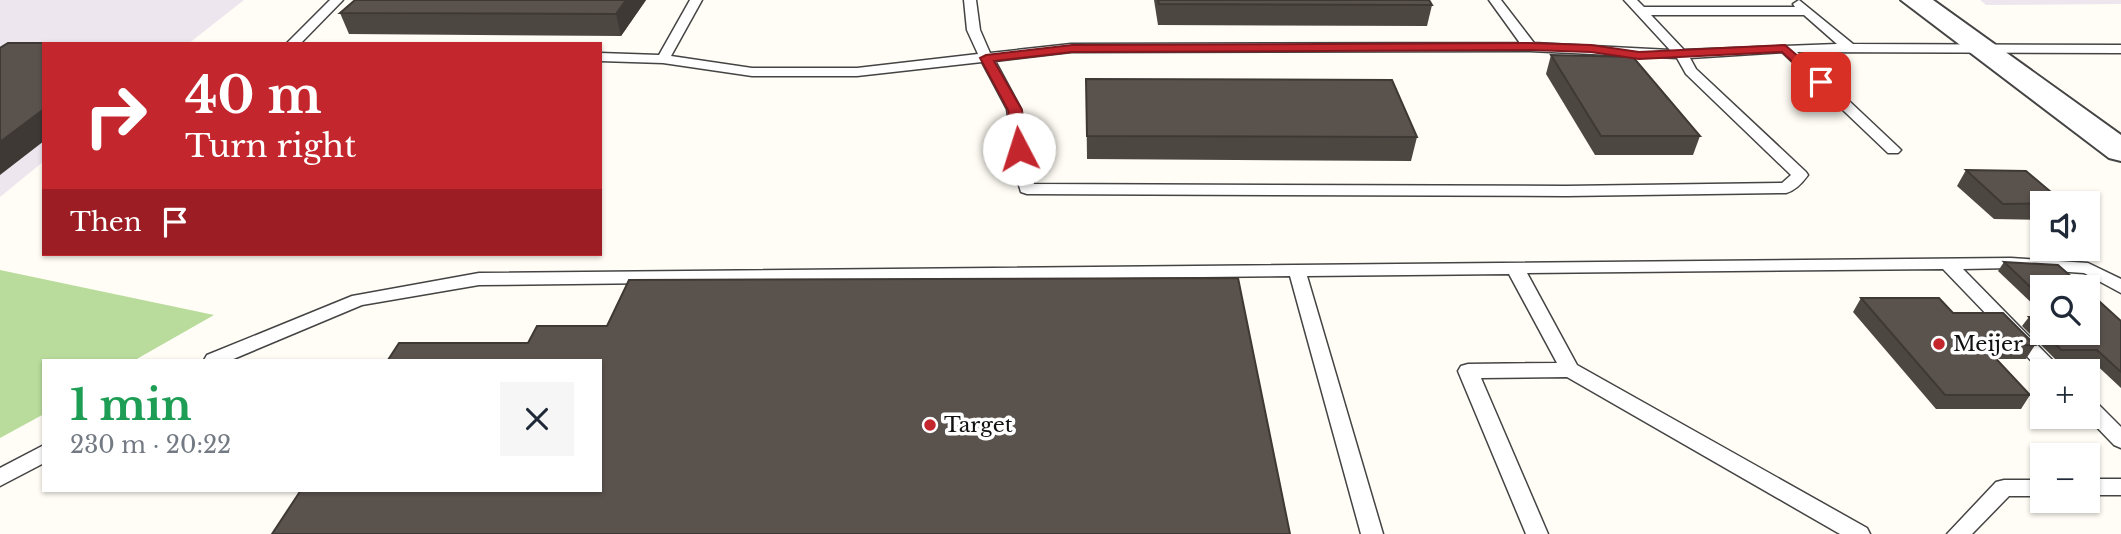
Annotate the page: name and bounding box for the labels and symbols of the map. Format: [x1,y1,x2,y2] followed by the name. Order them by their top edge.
[1791,52,1851,112] pin
[982,112,1056,186] position arrow
[1953,331,2023,357] place label: Meijer
[1931,336,1947,352] marker: Meijer
[944,412,1013,438] place label: Target
[922,417,938,433] marker: Target

